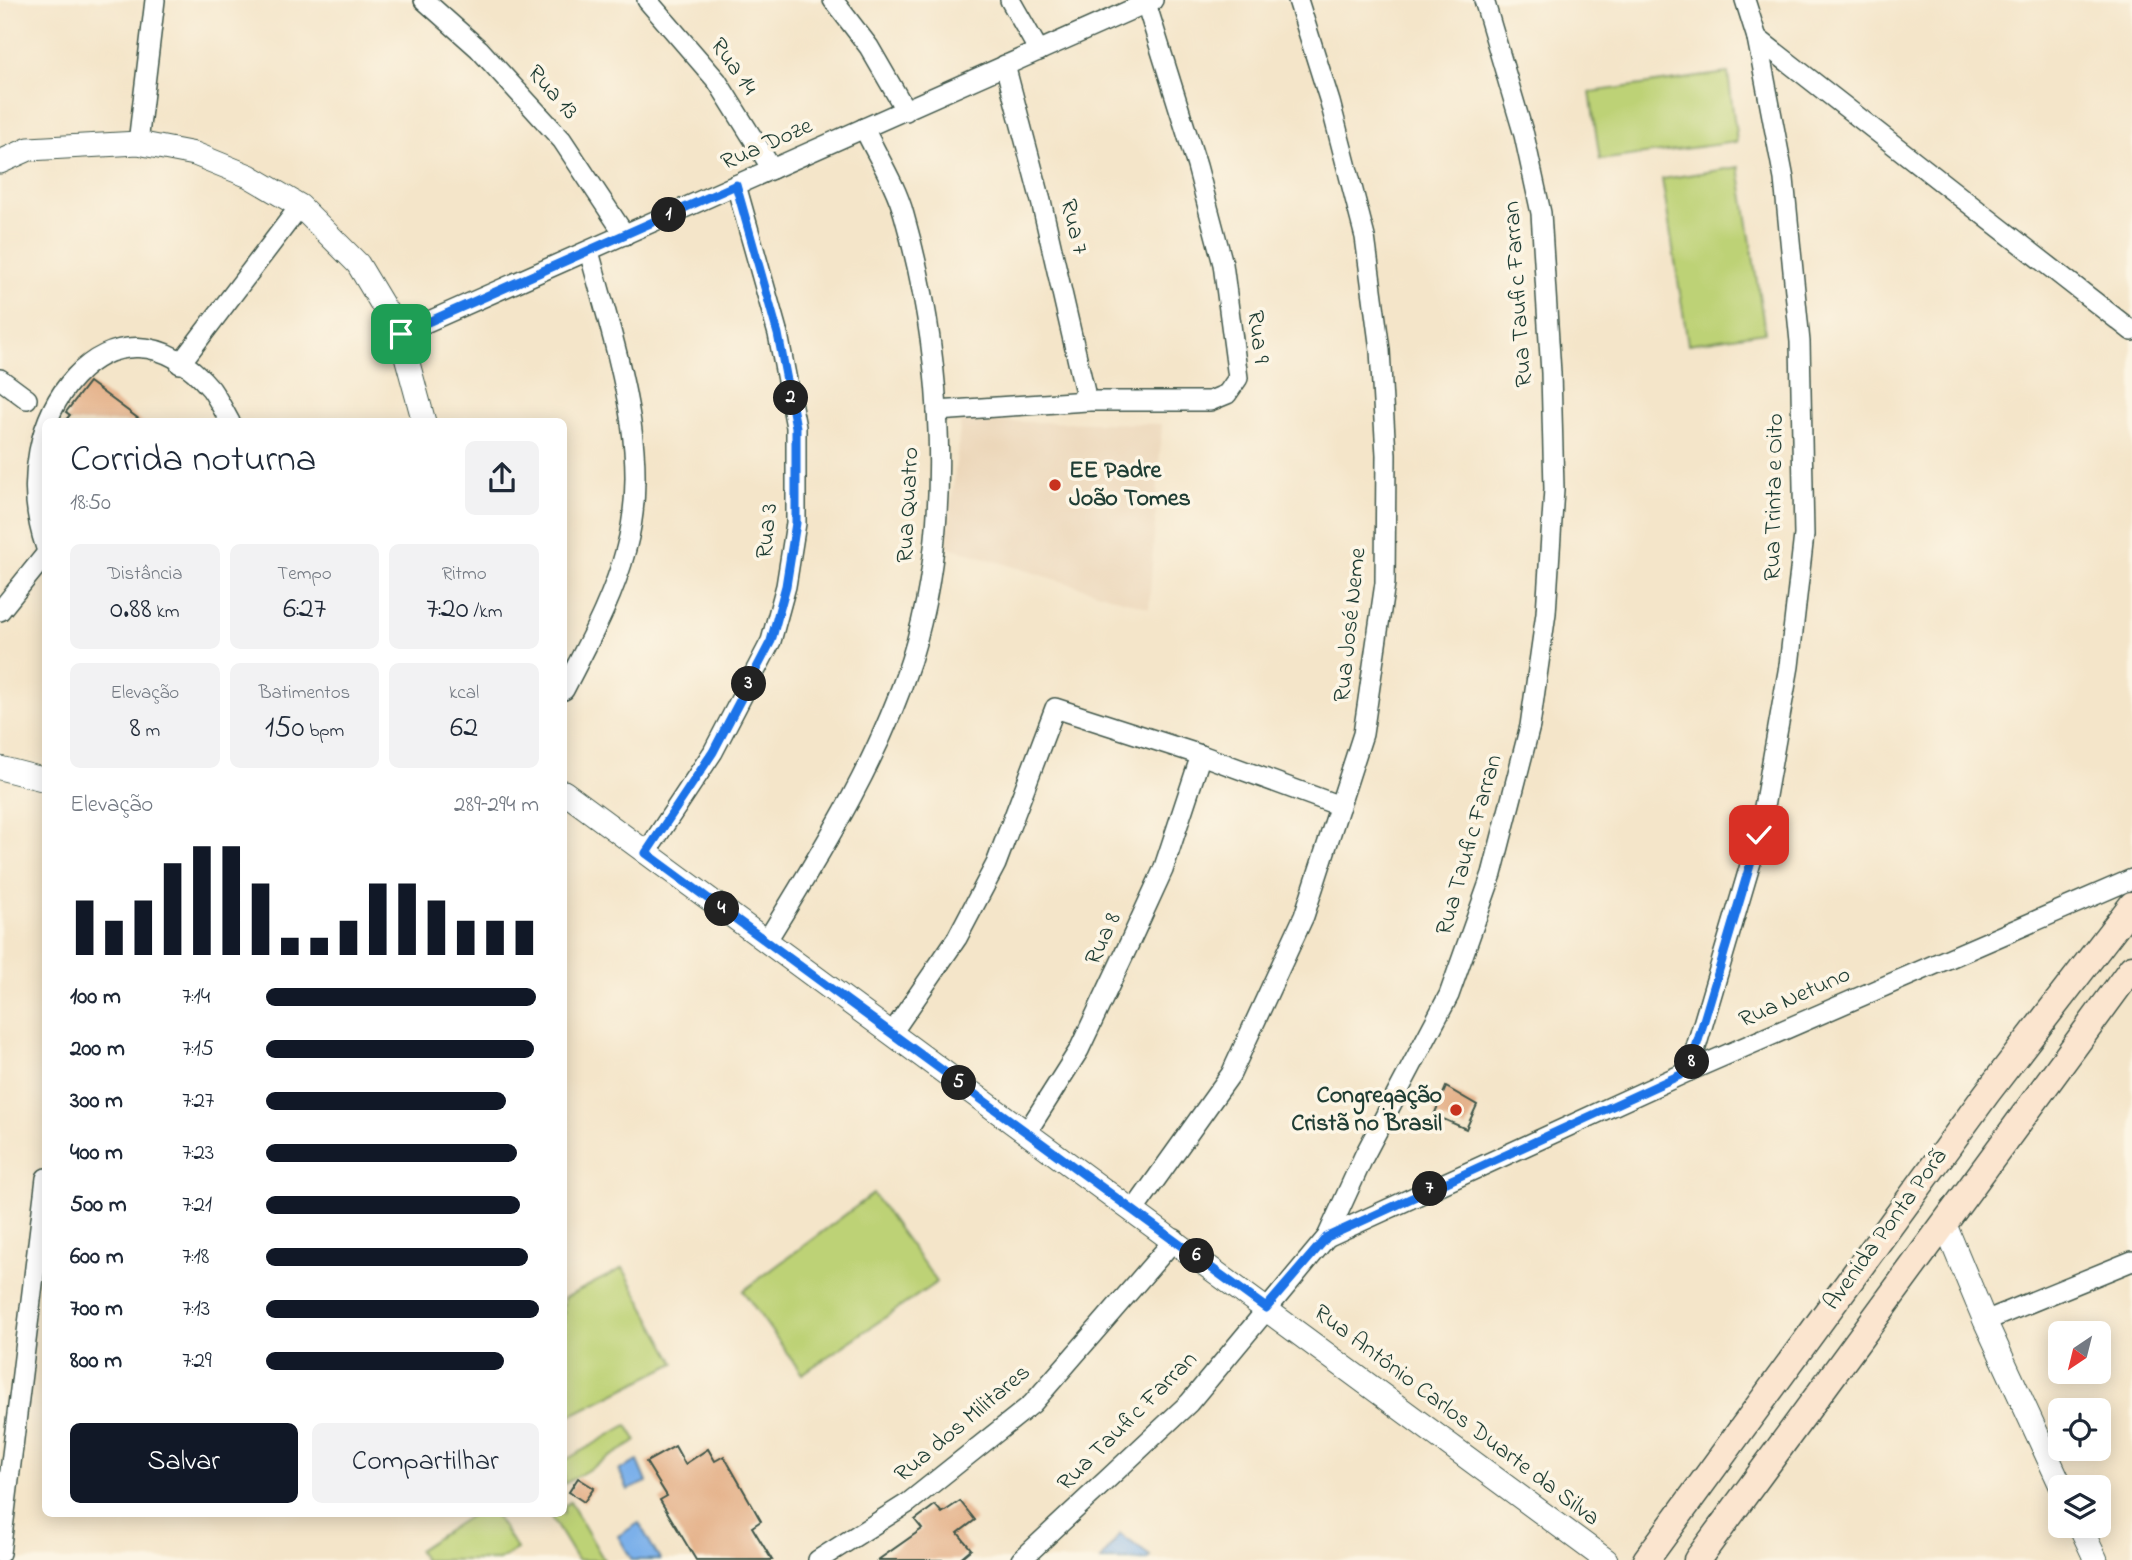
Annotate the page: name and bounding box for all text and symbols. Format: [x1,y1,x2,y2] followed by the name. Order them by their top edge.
[700,31,766,103] street label: Rua 14
[518,58,586,128] street label: Rua 13
[716,109,819,181] street label: Rua Doze
[1049,196,1097,258] street label: Rua 7
[652,198,686,232] pin: 1
[1495,200,1543,388] street label: Rua Taufic Farran
[665,201,672,228] text: 1
[371,304,431,364] pin
[1236,309,1278,366] street label: Rua 9
[382,315,420,353] icon: arrive
[774,380,808,416] pin: 2
[786,384,795,411] text: 2
[1756,413,1794,581] street label: Rua Trinta e Oito
[70,433,316,489] text: Corrida noturna
[465,441,539,515] button: share
[888,446,930,564] street label: Rua Quatro
[1069,454,1191,517] place label: EE Padre João Tomes
[1047,477,1063,493] marker: EE Padre João Tomes
[70,487,111,520] text: 18:50
[748,501,788,561] street label: Rua 3
[1325,546,1377,704] street label: Rua José Neme
[107,561,182,588] text: Distância
[277,561,332,588] text: Tempo
[442,561,487,588] text: Ritmo
[110,588,152,632] text: 0.88
[283,588,326,632] text: 6:27
[426,588,469,632] text: 7:20
[152,599,180,626] text: km
[469,599,502,626] text: /km
[732,666,766,702] pin: 3
[745,670,752,697] text: 3
[110,680,179,707] text: Elevação
[259,680,350,707] text: Batimentos
[449,680,479,707] text: kcal
[129,707,141,751] text: 8
[265,707,304,751] text: 150
[450,707,478,751] text: 62
[141,718,160,745] text: m
[304,718,344,745] text: bpm
[1427,751,1513,939] street label: Rua Taufic Farran
[70,789,153,822] text: Elevação
[454,789,539,822] text: 289–294 m
[1729,805,1789,865] pin
[1740,816,1778,854] icon: check
[704,892,740,926] pin: 4
[718,895,725,922] text: 4
[1077,907,1131,971] street label: Rua 8
[1734,958,1856,1038] street label: Rua Netuno
[70,981,121,1014] text: 100 m
[182,981,210,1014] text: 7:14
[70,1033,125,1066] text: 200 m
[182,1033,214,1066] text: 7:15
[1674,1044,1710,1080] pin: 8
[1688,1048,1695,1075] text: 8
[942,1066,976,1100] pin: 5
[953,1069,964,1096] text: 5
[1291,1079,1442,1142] place label: Congregação Cristã no Brasil
[70,1085,123,1118] text: 300 m
[182,1085,214,1118] text: 7:27
[1448,1102,1464,1118] marker: Congregação Cristã no Brasil
[70,1137,123,1170] text: 400 m
[182,1137,214,1170] text: 7:23
[1815,1142,1957,1318] street label: Avenida Ponta Porã
[1412,1172,1448,1206] pin: 7
[1426,1175,1433,1202] text: 7
[70,1189,127,1222] text: 500 m
[182,1189,212,1222] text: 7:21
[1180,1238,1214,1274] pin: 6
[70,1241,124,1274] text: 600 m
[182,1241,209,1274] text: 7:18
[1192,1242,1201,1269] text: 6
[70,1293,123,1326] text: 700 m
[182,1293,210,1326] text: 7:13
[1305,1296,1607,1536] street label: Rua Antônio Carlos Duarte da Silva
[2048,1321,2110,1384] north arrow
[2048,1321,2111,1538] map controls
[1050,1344,1206,1500] street label: Rua Taufic Farran
[70,1345,122,1378] text: 800 m
[182,1345,212,1378] text: 7:29
[887,1356,1039,1492] street label: Rua dos Militares
[2048,1398,2111,1461] button: locate
[70,1423,298,1503] button: Salvar
[312,1423,539,1503] button: Compartilhar
[2048,1475,2111,1538] button: layers

